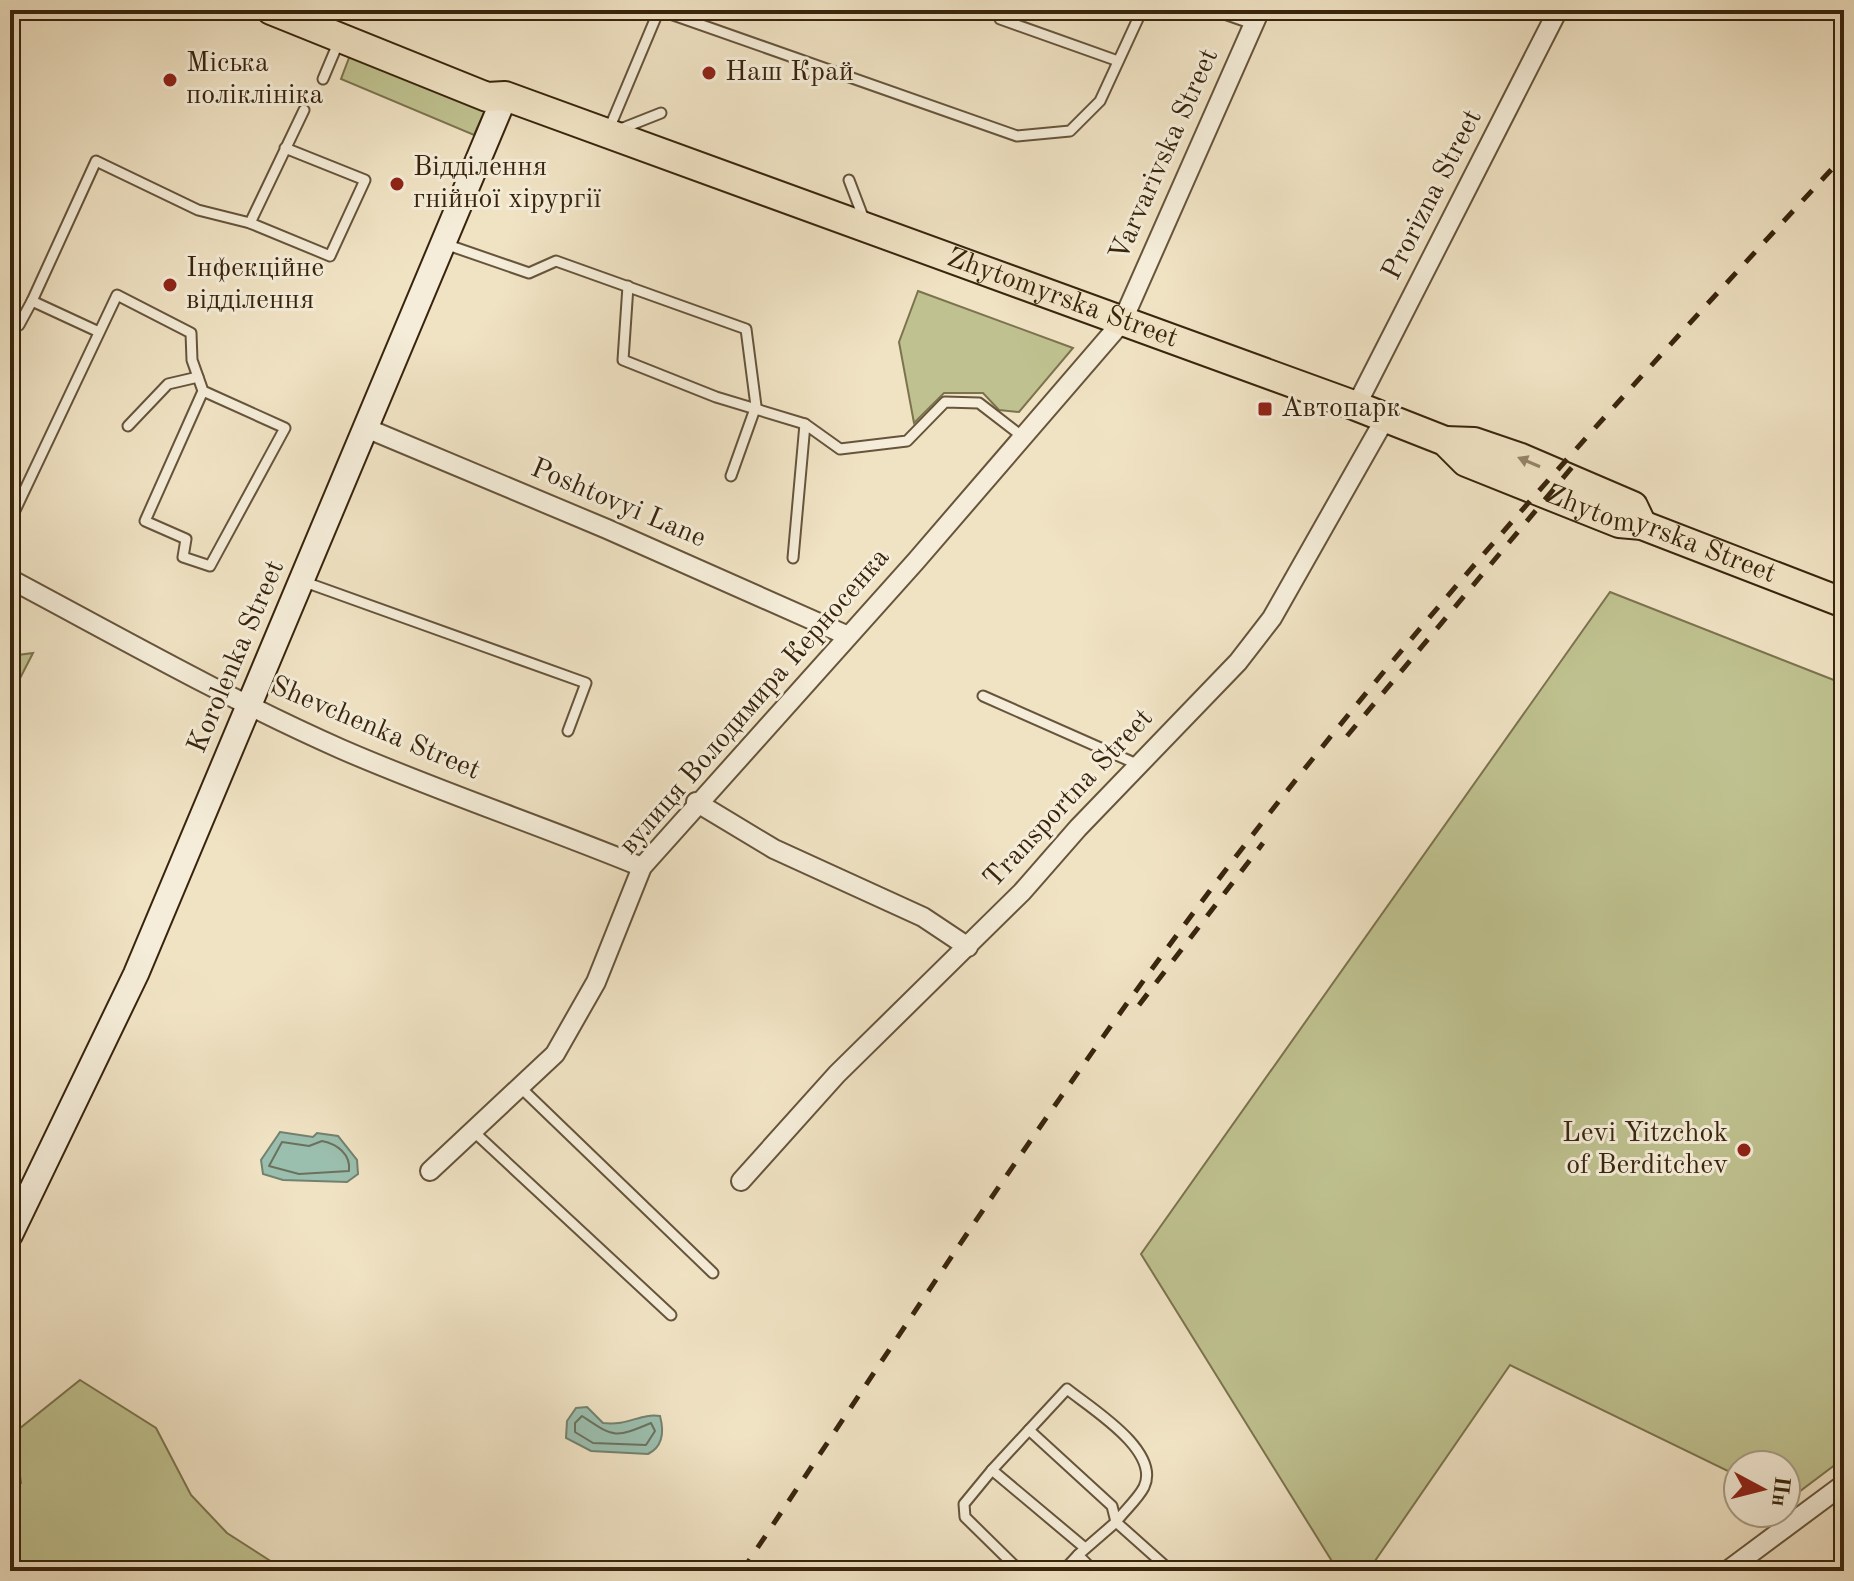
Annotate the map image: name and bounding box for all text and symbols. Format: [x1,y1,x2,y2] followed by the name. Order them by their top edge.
[1106,45,1224,265] street label: Varvarivska Street
[186,50,324,110] place label: Міська поліклініка
[725,59,854,87] place label: Наш Край
[700,64,718,82] marker: Наш Край
[161,71,179,89] marker: Міська поліклініка
[1378,105,1488,285] street label: Prorizna Street
[413,154,601,214] place label: Відділення гнійної хірургії
[388,175,406,193] marker: Відділення гнійної хірургії
[943,244,1181,354] street label: Zhytomyrska Street
[186,255,324,315] place label: Інфекційне відділення
[161,276,179,294] marker: Інфекційне відділення
[1281,395,1401,423] place label: Автопарк
[1256,400,1274,418] marker: Автопарк
[526,455,710,553] street label: Poshtovyi Lane
[1517,455,1541,468] one-way arrow
[1541,481,1779,589] street label: Zhytomyrska Street
[615,543,895,860] street label: вулиця Володимира Керносенка
[184,557,290,757] street label: Korolenka Street
[266,672,484,786] street label: Shevchenka Street
[979,704,1159,894] street label: Transportna Street
[1562,1120,1728,1180] place label: Levi Yitzchok of Berditchev
[1735,1141,1753,1159] marker: Levi Yitzchok of Berditchev
[1722,1449,1802,1529] north arrow
[1767,1475,1793,1508] text: Пн

